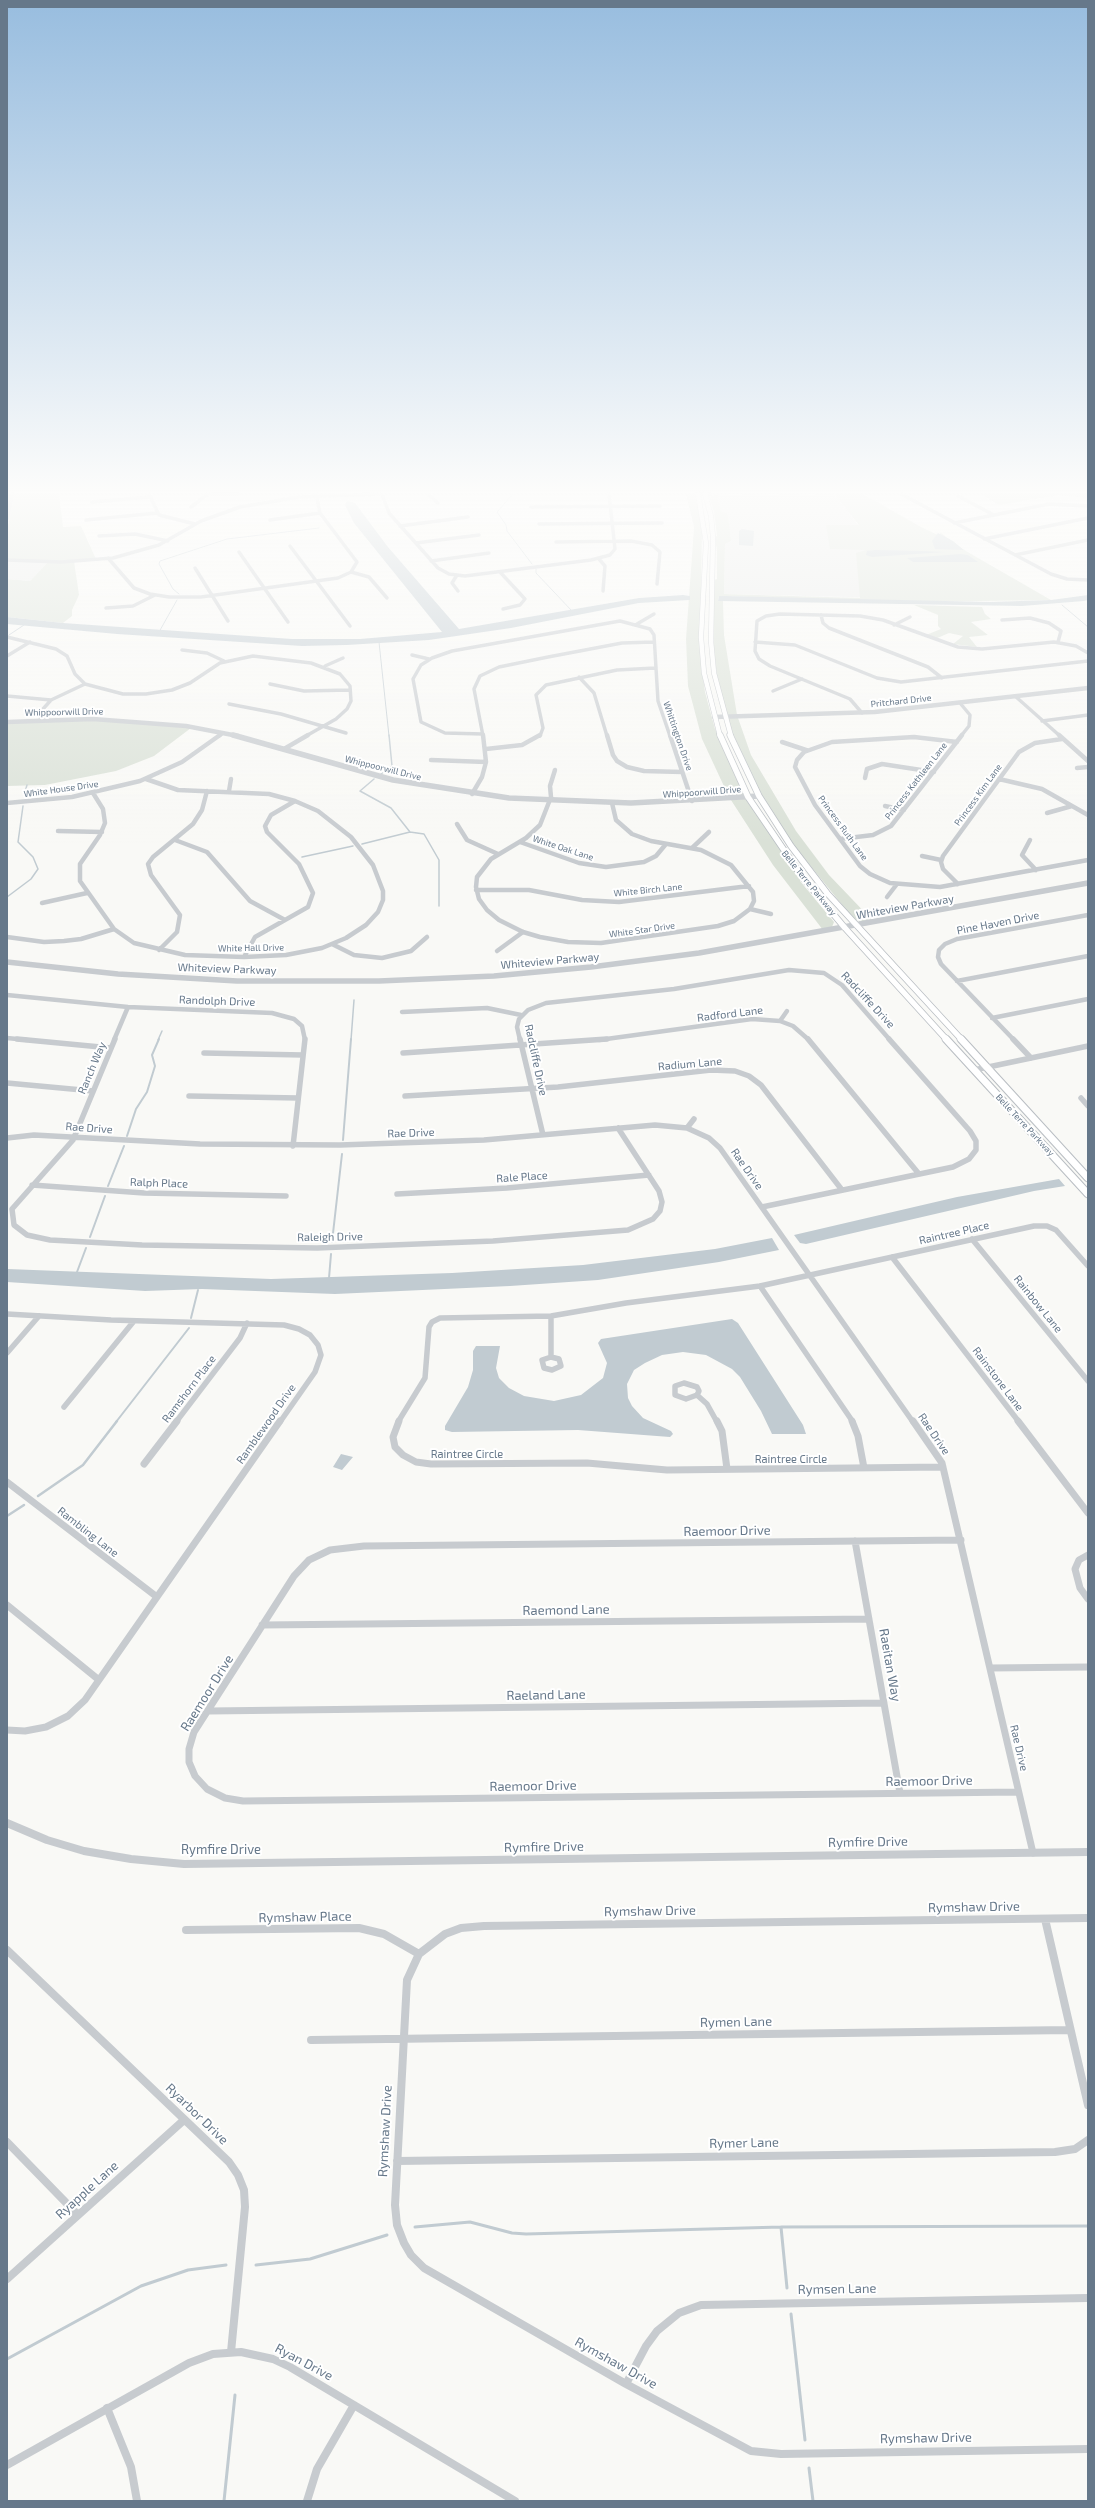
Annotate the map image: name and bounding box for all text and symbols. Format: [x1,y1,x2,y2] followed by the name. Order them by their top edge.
[870,692,932,710] street label: Pritchard Drive
[661,700,695,772] street label: Whittington Drive
[25,706,103,718] street label: Whippoorwill Drive
[883,740,949,822] street label: Princess Kathleen Lane
[344,753,422,783] street label: Whippoorwill Drive
[952,762,1004,828] street label: Princess Kim Lane
[23,778,99,800] street label: White House Drive
[662,784,742,800] street label: Whippoorwill Drive
[816,793,870,863] street label: Princess Ruth Lane
[531,833,595,863] street label: White Oak Lane
[779,848,839,918] street label: Belle Terre Parkway
[613,881,683,899] street label: White Birch Lane
[855,892,955,922] street label: Whiteview Parkway
[956,909,1040,937] street label: Pine Haven Drive
[608,920,676,940] street label: White Star Drive
[218,942,284,954] street label: White Hall Drive
[500,950,600,972] street label: Whiteview Parkway
[177,961,277,977] street label: Whiteview Parkway
[838,969,898,1031] street label: Radcliffe Drive
[179,993,255,1009] street label: Randolph Drive
[696,1003,764,1025] street label: Radford Lane
[522,1023,550,1097] street label: Radcliffe Drive
[75,1040,109,1096] street label: Ranch Way
[657,1055,723,1073] street label: Radium Lane
[993,1092,1057,1158] street label: Belle Terre Parkway
[65,1120,113,1136] street label: Rae Drive
[387,1126,435,1140] street label: Rae Drive
[728,1146,766,1192] street label: Rae Drive
[496,1169,548,1185] street label: Rale Place
[130,1175,188,1191] street label: Ralph Place
[918,1219,990,1247] street label: Raintree Place
[297,1230,363,1244] street label: Raleigh Drive
[1011,1273,1065,1335] street label: Rainbow Lane
[970,1344,1026,1414] street label: Rainstone Lane
[159,1353,219,1425] street label: Ramshorn Place
[234,1382,298,1466] street label: Ramblewood Drive
[915,1411,953,1457] street label: Rae Drive
[431,1447,503,1461] street label: Raintree Circle
[755,1452,827,1466] street label: Raintree Circle
[55,1504,121,1560] street label: Rambling Lane
[683,1522,771,1540] street label: Raemoor Drive
[522,1601,610,1619] street label: Raemond Lane
[876,1627,904,1703] street label: Raeitan Way
[177,1652,237,1734] street label: Raemoor Drive
[506,1687,586,1703] street label: Raeland Lane
[1007,1723,1031,1773] street label: Rae Drive
[885,1772,973,1790] street label: Raemoor Drive
[489,1777,577,1795] street label: Raemoor Drive
[828,1834,908,1850] street label: Rymfire Drive
[504,1839,584,1855] street label: Rymfire Drive
[181,1842,261,1858] street label: Rymfire Drive
[928,1898,1020,1916] street label: Rymshaw Drive
[604,1902,696,1920] street label: Rymshaw Drive
[258,1908,352,1926] street label: Rymshaw Place
[700,2014,772,2030] street label: Rymen Lane
[162,2080,232,2148] street label: Ryarbor Drive
[375,2085,395,2177] street label: Rymshaw Drive
[709,2135,779,2151] street label: Rymer Lane
[52,2158,122,2222] street label: Ryapple Lane
[798,2281,876,2297] street label: Rymsen Lane
[572,2334,660,2392] street label: Rymshaw Drive
[272,2340,336,2384] street label: Ryan Drive
[880,2429,972,2447] street label: Rymshaw Drive

